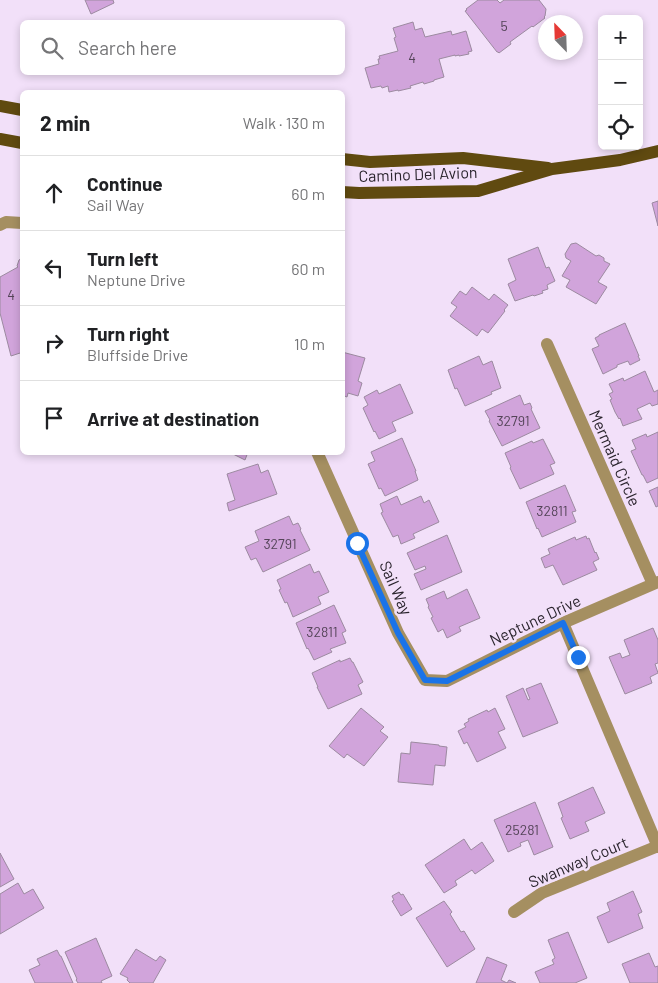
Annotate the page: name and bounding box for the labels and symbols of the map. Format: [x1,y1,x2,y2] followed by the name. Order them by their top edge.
[538,15,583,60] north arrow
[500,17,508,34] house number: 5
[408,49,416,66] house number: 4
[358,162,478,185] street label: Camino Del Avion
[7,286,15,303] house number: 4
[586,407,645,509] street label: Mermaid Circle
[496,412,530,429] house number: 32791
[536,502,568,519] house number: 32811
[346,532,369,555] route start
[263,535,297,552] house number: 32791
[376,558,417,618] street label: Sail Way
[486,590,583,649] street label: Neptune Drive
[306,623,338,640] house number: 32811
[567,646,590,669] route end
[505,821,539,838] house number: 25281
[525,832,630,891] street label: Swanway Court

